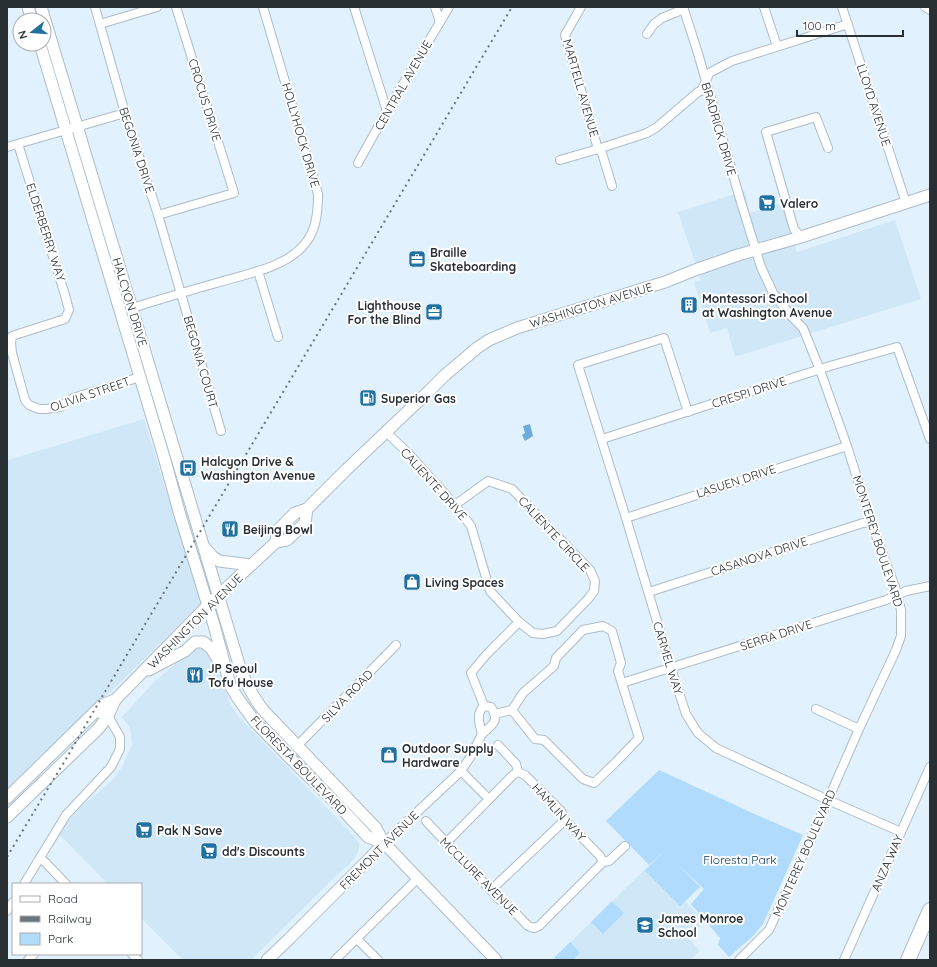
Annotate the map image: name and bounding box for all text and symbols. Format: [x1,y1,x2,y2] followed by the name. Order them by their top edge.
[12,12,52,52] north arrow
[797,12,903,38] scale bar
[803,18,836,33] text: 100 m
[15,29,30,41] text: N
[371,37,435,133] street label: CENTRAL AVENUE
[560,37,602,139] street label: MARTELL AVENUE
[185,57,225,143] street label: CROCUS DRIVE
[854,62,894,148] street label: LLOYD AVENUE
[698,80,740,178] street label: BRADRICK DRIVE
[279,81,323,189] street label: HOLLYHOCK DRIVE
[116,105,158,195] street label: BEGONIA DRIVE
[23,181,69,283] street label: ELDERBERRY WAY
[757,193,777,213] supermarket icon: Valero
[780,196,819,211] place label: Valero
[430,245,516,274] place label: Braille Skateboarding
[407,249,427,269] office icon: Braille Skateboarding
[109,256,151,349] street label: HALCYON DRIVE
[528,279,655,331] street label: WASHINGTON AVENUE
[702,291,832,320] place label: Montessori School at Washington Avenue
[679,295,699,315] building icon: Montessori School at Washington Avenue
[347,298,421,327] place label: Lighthouse For the Blind
[424,302,444,322] office icon: Lighthouse For the Blind
[181,314,221,410] street label: BEGONIA COURT
[48,373,132,415] street label: OLIVIA STREET
[710,373,788,411] street label: CRESPI DRIVE
[358,388,378,408] fuel station icon: Superior Gas
[381,391,456,406] place label: Superior Gas
[398,445,471,523] street label: CALIENTE DRIVE
[201,454,315,483] place label: Halcyon Drive & Washington Avenue
[178,458,198,478] bus stop icon: Halcyon Drive & Washington Avenue
[694,461,778,501] street label: LASUEN DRIVE
[850,473,906,609] street label: MONTEREY BOULEVARD
[515,493,593,575] street label: CALIENTE CIRCLE
[220,519,240,539] restaurant icon: Beijing Bowl
[243,522,313,537] place label: Beijing Bowl
[709,533,810,579] street label: CASANOVA DRIVE
[144,570,246,672] street label: WASHINGTON AVENUE
[402,572,422,592] shop icon: Living Spaces
[425,575,504,590] place label: Living Spaces
[738,616,814,654] street label: SERRA DRIVE
[650,620,686,696] street label: CARMEL WAY
[208,661,273,690] place label: JP Seoul Tofu House
[185,665,205,685] restaurant icon: JP Seoul Tofu House
[318,666,376,726] street label: SILVA ROAD
[248,712,351,818] street label: FLORESTA BOULEVARD
[402,741,493,770] place label: Outdoor Supply Hardware
[379,745,399,765] shop icon: Outdoor Supply Hardware
[529,780,589,844] street label: HAMLIN WAY
[769,787,839,919] street label: MONTEREY BOULEVARD
[336,807,422,893] street label: FREMONT AVENUE
[134,820,154,840] supermarket icon: Pak N Save
[157,823,222,838] place label: Pak N Save
[868,832,906,894] street label: ANZA WAY
[437,834,521,918] street label: MCCLURE AVENUE
[199,841,219,861] supermarket icon: dd's Discounts
[222,844,305,859] place label: dd's Discounts
[703,852,777,867] park label: Floresta Park
[12,883,142,955] legend
[48,891,78,906] text: Road
[48,911,92,926] text: Railway
[658,911,743,940] place label: James Monroe School
[635,915,655,935] school or university icon: James Monroe School
[48,931,73,946] text: Park

